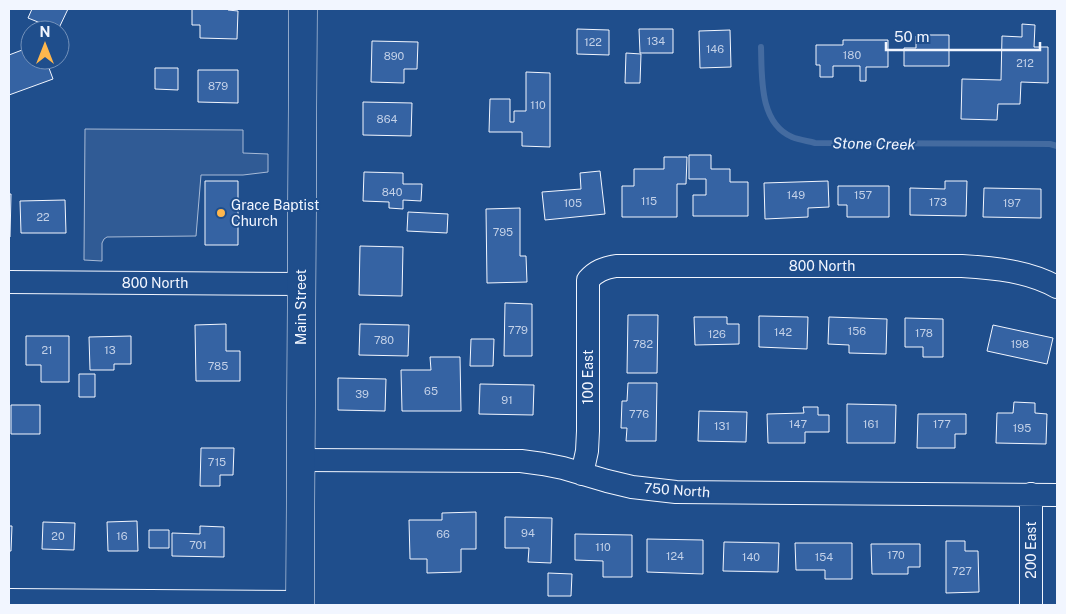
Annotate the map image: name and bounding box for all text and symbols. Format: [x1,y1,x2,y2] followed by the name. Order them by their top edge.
[20,20,70,70] north arrow
[886,20,1040,52] scale bar
[40,24,50,40] text: N
[894,28,929,45] text: 50 m
[647,35,665,47] house number: 134
[584,36,602,48] house number: 122
[706,43,724,55] house number: 146
[843,49,861,61] house number: 180
[384,50,405,62] house number: 890
[1016,57,1034,69] house number: 212
[208,80,228,92] house number: 879
[530,99,546,111] house number: 110
[377,113,397,125] house number: 864
[832,134,917,153] water label: Stone Creek
[382,186,403,198] house number: 840
[787,189,805,201] house number: 149
[854,189,872,201] house number: 157
[641,195,657,207] house number: 115
[929,196,947,208] house number: 173
[231,197,319,229] place label: Grace Baptist Church
[564,197,582,209] house number: 105
[1003,197,1021,209] house number: 197
[215,207,227,219] marker: Grace Baptist Church
[36,211,50,223] house number: 22
[493,226,513,238] house number: 795
[789,258,855,274] street label: 800 North
[293,269,309,345] street label: Main Street
[122,275,188,291] street label: 800 North
[508,324,528,336] house number: 779
[848,325,866,337] house number: 156
[774,326,792,338] house number: 142
[915,327,933,339] house number: 178
[708,328,726,340] house number: 126
[374,334,394,346] house number: 780
[633,338,653,350] house number: 782
[1011,338,1029,350] house number: 198
[41,344,53,356] house number: 21
[104,344,116,356] house number: 13
[580,350,596,404] street label: 100 East
[208,360,228,372] house number: 785
[424,385,438,397] house number: 65
[355,388,369,400] house number: 39
[501,394,513,406] house number: 91
[629,408,649,420] house number: 776
[789,418,807,430] house number: 147
[863,418,879,430] house number: 161
[933,418,951,430] house number: 177
[714,420,730,432] house number: 131
[1013,422,1031,434] house number: 195
[208,456,226,468] house number: 715
[643,480,711,500] street label: 750 North
[1023,521,1039,579] street label: 200 East
[521,527,535,539] house number: 94
[436,528,450,540] house number: 66
[51,530,65,542] house number: 20
[116,530,128,542] house number: 16
[189,539,207,551] house number: 701
[595,541,611,553] house number: 110
[887,549,905,561] house number: 170
[666,550,684,562] house number: 124
[742,551,760,563] house number: 140
[815,551,833,563] house number: 154
[952,565,972,577] house number: 727

